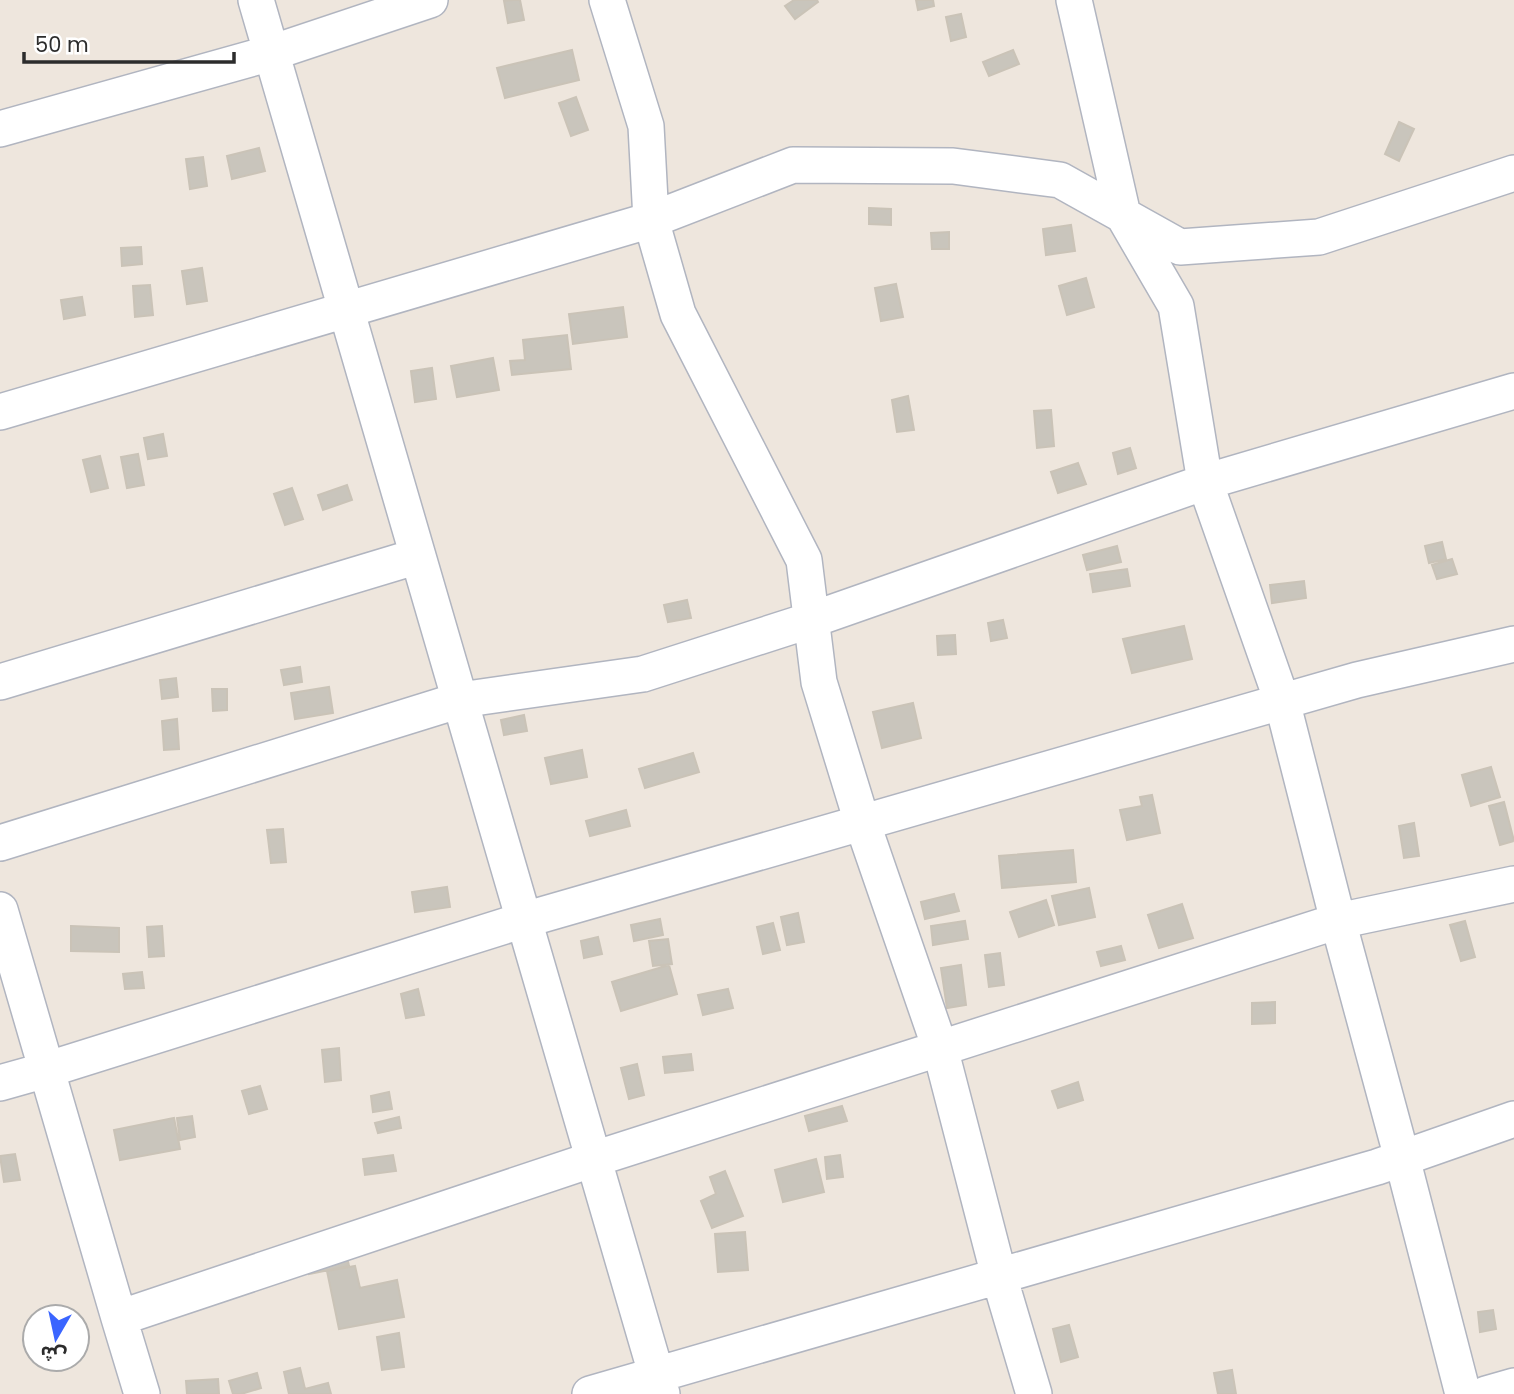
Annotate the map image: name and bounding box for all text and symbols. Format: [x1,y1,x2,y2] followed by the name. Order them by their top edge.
[24,21,234,65] scale bar
[35,30,89,59] text: 50 m
[21,1303,91,1373] north arrow
[38,1339,68,1370] text: ش

